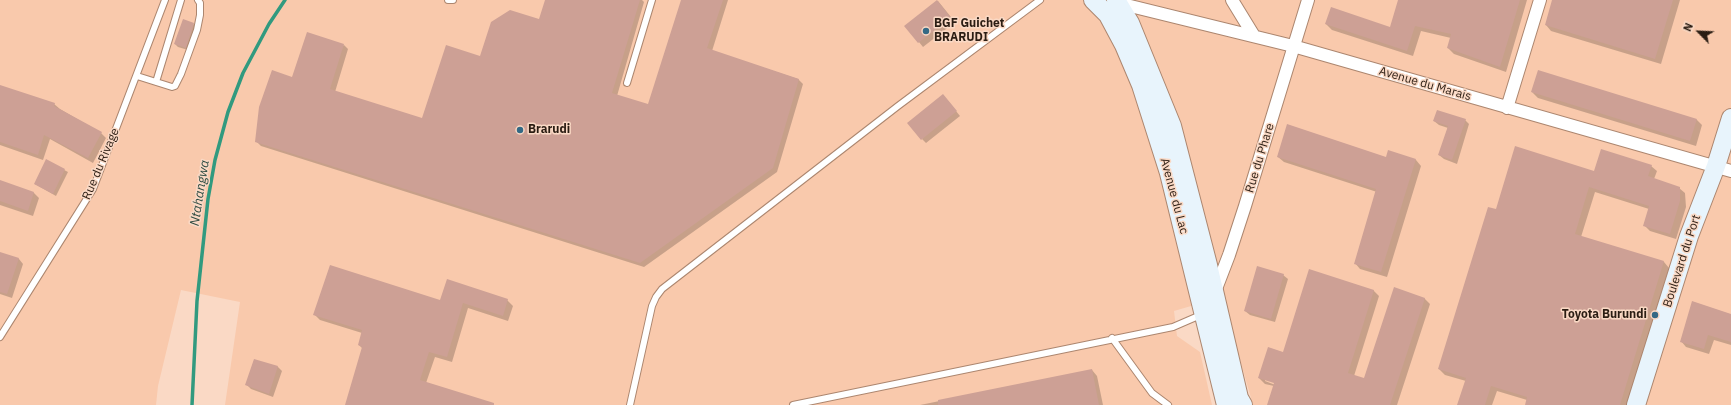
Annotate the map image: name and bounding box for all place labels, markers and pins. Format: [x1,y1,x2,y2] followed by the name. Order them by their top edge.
[934,17,1004,45] place label: BGF Guichet BRARUDI
[921,26,931,36] marker: BGF Guichet BRARUDI
[528,123,570,137] place label: Brarudi
[515,125,525,135] marker: Brarudi
[1562,308,1647,322] place label: Toyota Burundi
[1650,310,1660,320] marker: Toyota Burundi

